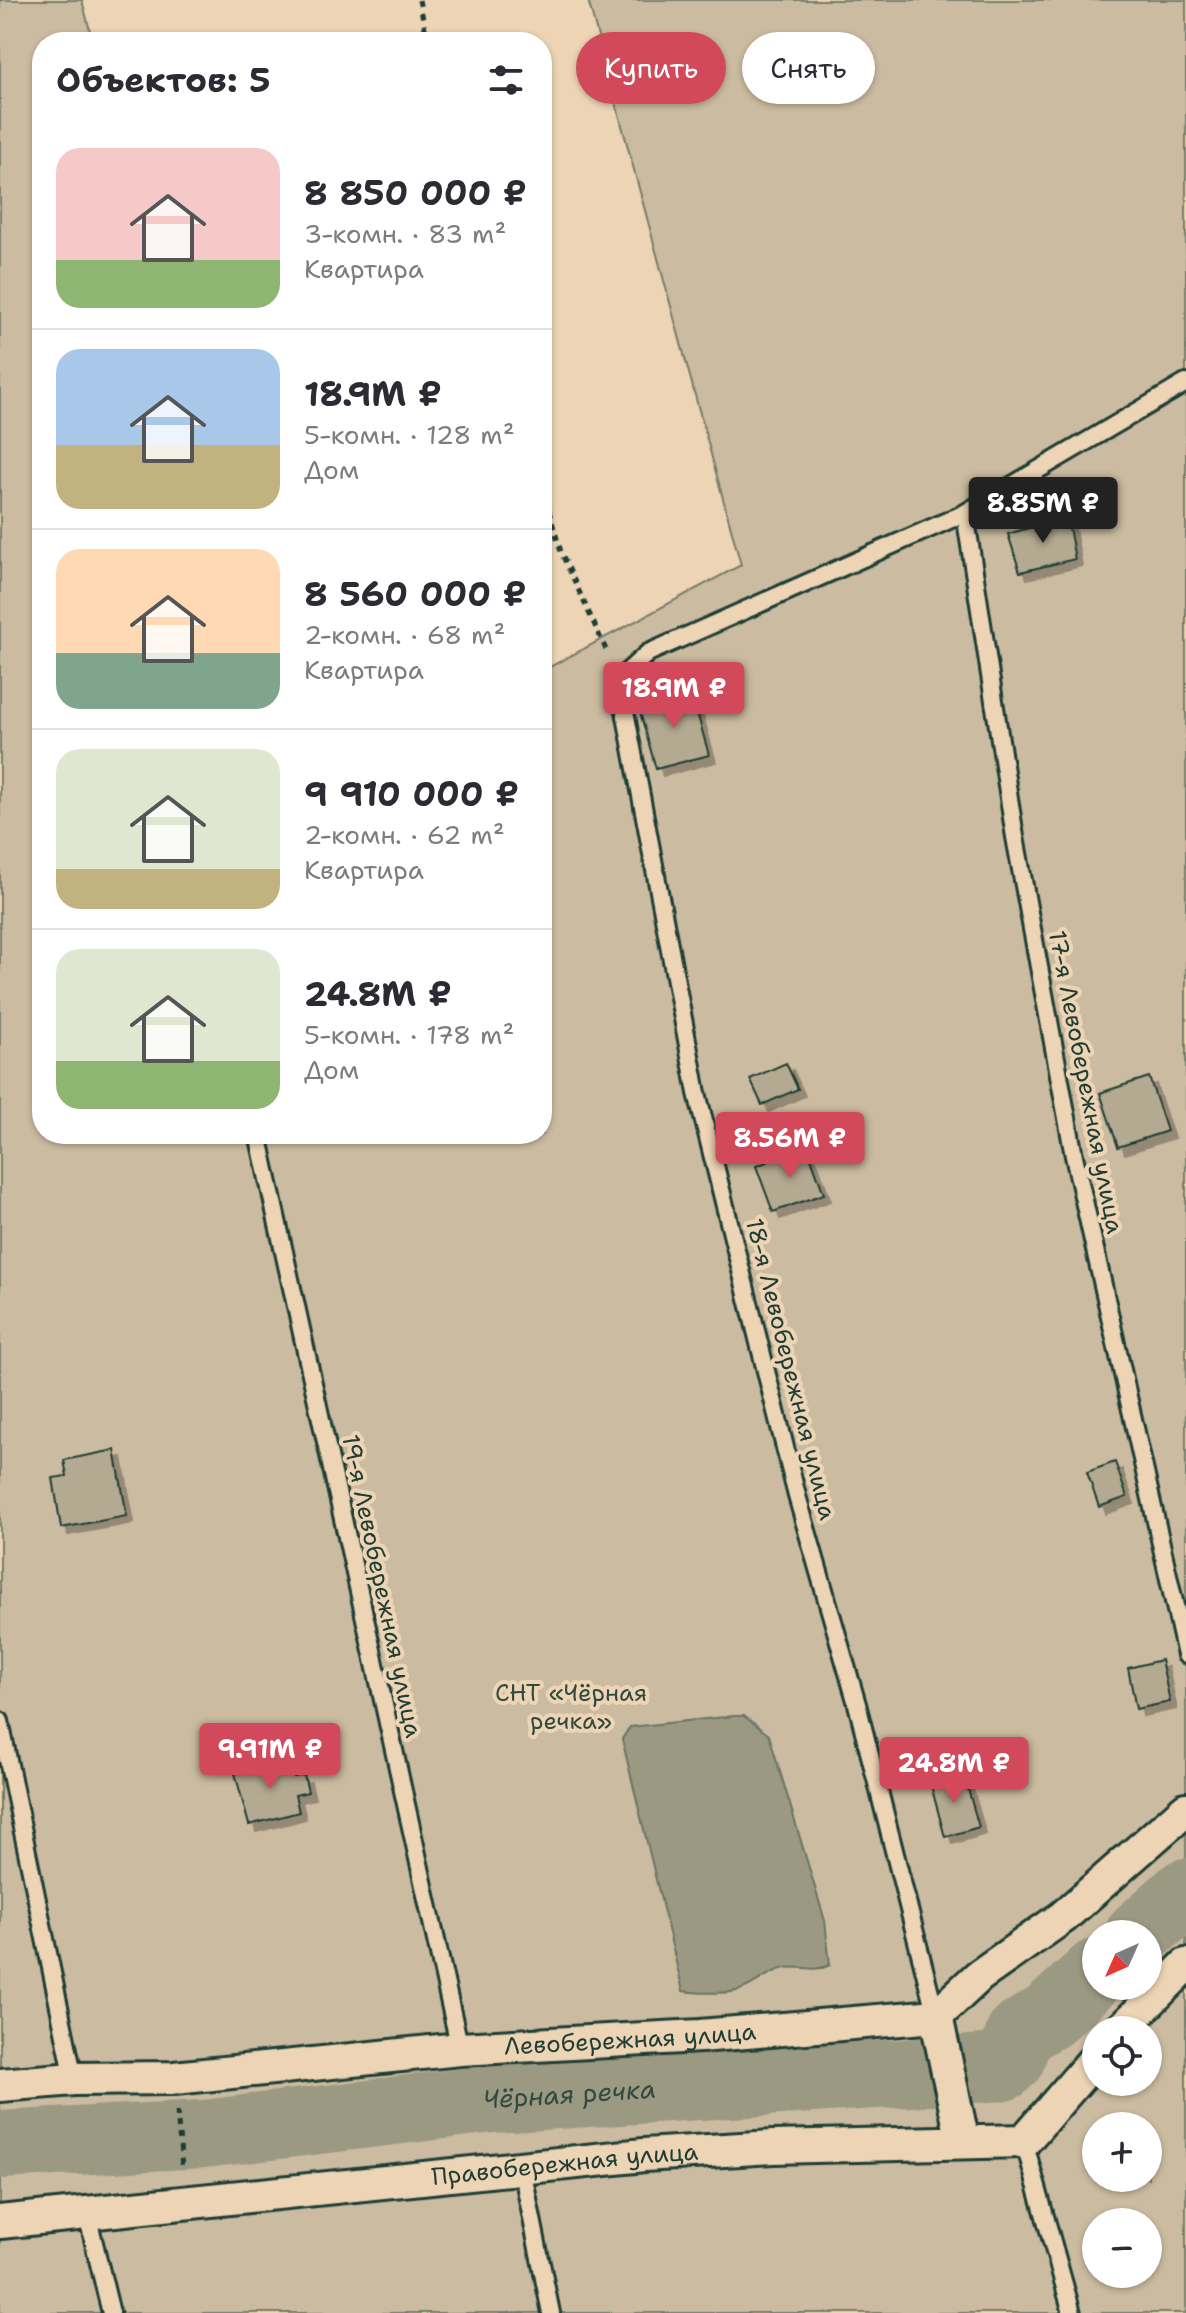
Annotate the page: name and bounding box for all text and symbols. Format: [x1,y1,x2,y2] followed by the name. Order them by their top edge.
[576,32,726,104] chip: Купить
[742,32,875,104] chip: Снять
[56,57,271,103] text: Объектов: 5
[484,58,528,102] icon: filters
[304,170,527,216] text: 8 850 000 ₽
[120,180,216,276] icon: home
[304,216,506,251] text: 3-комн. · 83 m²
[304,251,424,286] text: Квартира
[304,371,442,417] text: 18.9M ₽
[120,381,216,477] icon: home
[304,417,515,452] text: 5-комн. · 128 m²
[304,452,359,487] text: Дом
[969,477,1117,545] pin: 8.85M ₽
[987,485,1099,520] text: 8.85M ₽
[304,571,527,617] text: 8 560 000 ₽
[120,581,216,677] icon: home
[304,617,505,652] text: 2-комн. · 68 m²
[304,652,424,687] text: Квартира
[600,662,748,730] pin: 18.9M ₽
[621,670,727,705] text: 18.9M ₽
[304,771,519,817] text: 9 910 000 ₽
[120,781,216,877] icon: home
[304,817,505,852] text: 2-комн. · 62 m²
[304,852,424,887] text: Квартира
[1041,928,1131,1236] street label: 17-я Левобережная улица
[304,971,452,1017] text: 24.8M ₽
[120,981,216,1077] icon: home
[304,1017,514,1052] text: 5-комн. · 178 m²
[304,1052,359,1087] text: Дом
[716,1112,864,1180] pin: 8.56M ₽
[733,1120,847,1155] text: 8.56M ₽
[738,1215,844,1523] street label: 18-я Левобережная улица
[334,1432,430,1740] street label: 19-я Левобережная улица
[495,1677,647,1737] park label: СНТ «Чёрная речка»
[196,1723,344,1791] pin: 9.91M ₽
[217,1731,323,1766] text: 9.91M ₽
[880,1737,1028,1805] pin: 24.8M ₽
[898,1745,1011,1780] text: 24.8M ₽
[1082,1920,1162,2000] north arrow
[1082,1920,1162,2288] map controls
[503,2015,757,2063] street label: Левобережная улица
[1082,2016,1162,2096] button: locate
[481,2071,657,2117] water label: Чёрная речка
[1082,2112,1162,2192] button: +
[430,2136,699,2193] street label: Правобережная улица
[1082,2208,1162,2288] button: −

